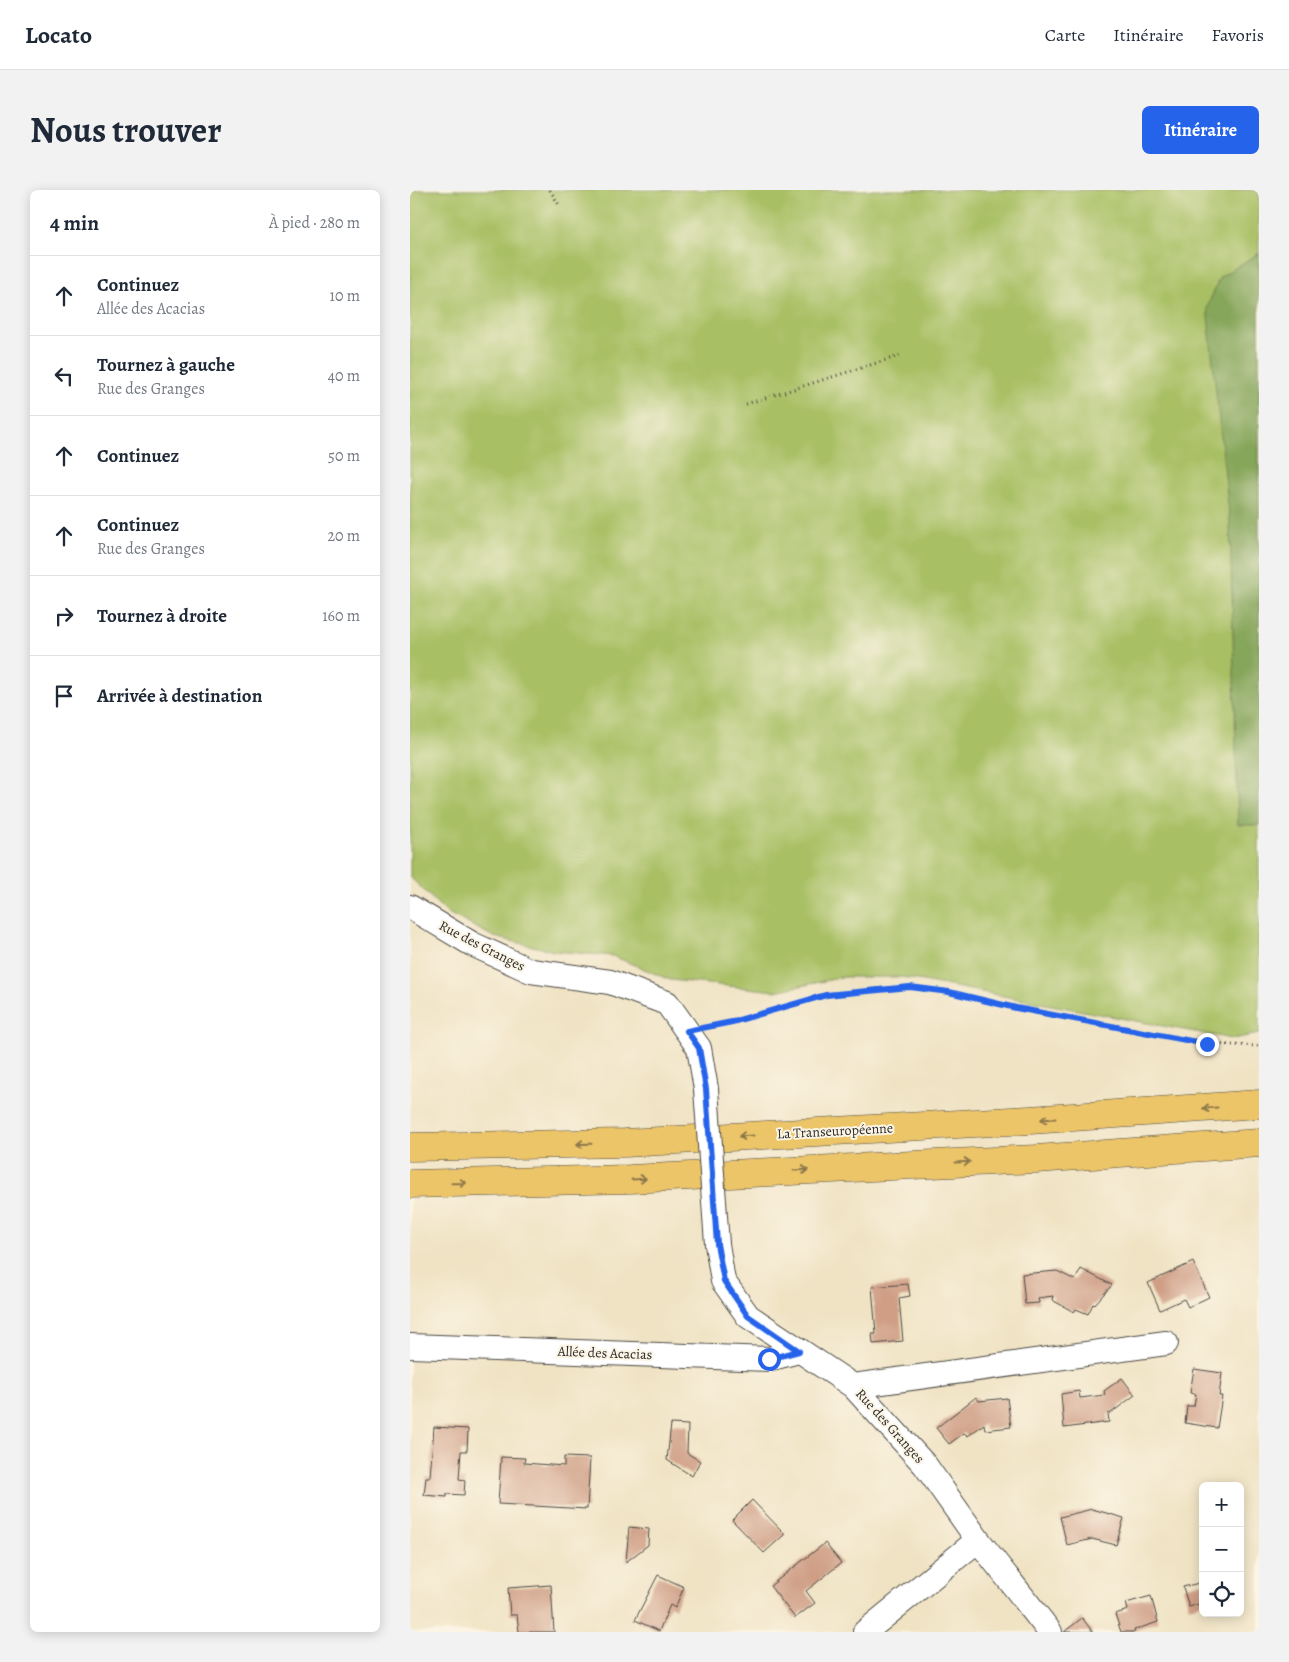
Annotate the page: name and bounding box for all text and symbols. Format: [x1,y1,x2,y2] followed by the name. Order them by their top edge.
[25,19,92,51] text: Locato
[1045,23,1085,47] text: Carte
[1113,23,1184,47] text: Itinéraire
[1212,23,1264,47] text: Favoris
[30,106,222,154] text: Nous trouver
[1142,106,1259,154] button: Itinéraire
[50,209,99,237] text: 4 min
[269,212,360,234] text: À pied · 280 m
[97,272,179,298] text: Continuez
[50,282,78,310] icon: ahead
[330,285,360,307] text: 10 m
[97,298,205,320] text: Allée des Acacias
[97,352,235,378] text: Tournez à gauche
[50,362,78,390] icon: left
[328,365,360,387] text: 40 m
[97,378,205,400] text: Rue des Granges
[50,442,78,470] icon: ahead
[97,443,179,469] text: Continuez
[328,445,360,467] text: 50 m
[97,512,179,538] text: Continuez
[50,522,78,550] icon: ahead
[327,525,360,547] text: 20 m
[97,538,205,560] text: Rue des Granges
[50,602,78,630] icon: right
[97,603,227,629] text: Tournez à droite
[322,605,360,627] text: 160 m
[50,682,78,710] icon: arrive
[97,683,262,709] text: Arrivée à destination
[436,916,528,976] street label: Rue des Granges
[1196,1033,1219,1056] route end
[1203,1103,1219,1112] one-way arrow
[1041,1114,1057,1123] one-way arrow
[776,1118,894,1144] street label: La Transeuropéenne
[739,1132,755,1141] one-way arrow
[576,1139,592,1149] one-way arrow
[955,1158,971,1167] one-way arrow
[793,1166,809,1175] one-way arrow
[630,1174,646,1183] one-way arrow
[450,1179,466,1188] one-way arrow
[556,1342,653,1364] street label: Allée des Acacias
[758,1348,781,1371] route start
[851,1385,929,1467] street label: Rue des Granges
[1199,1482,1244,1617] map controls
[1199,1482,1244,1527] button: +
[1199,1527,1244,1572] button: −
[1199,1572,1244,1617] button: locate

